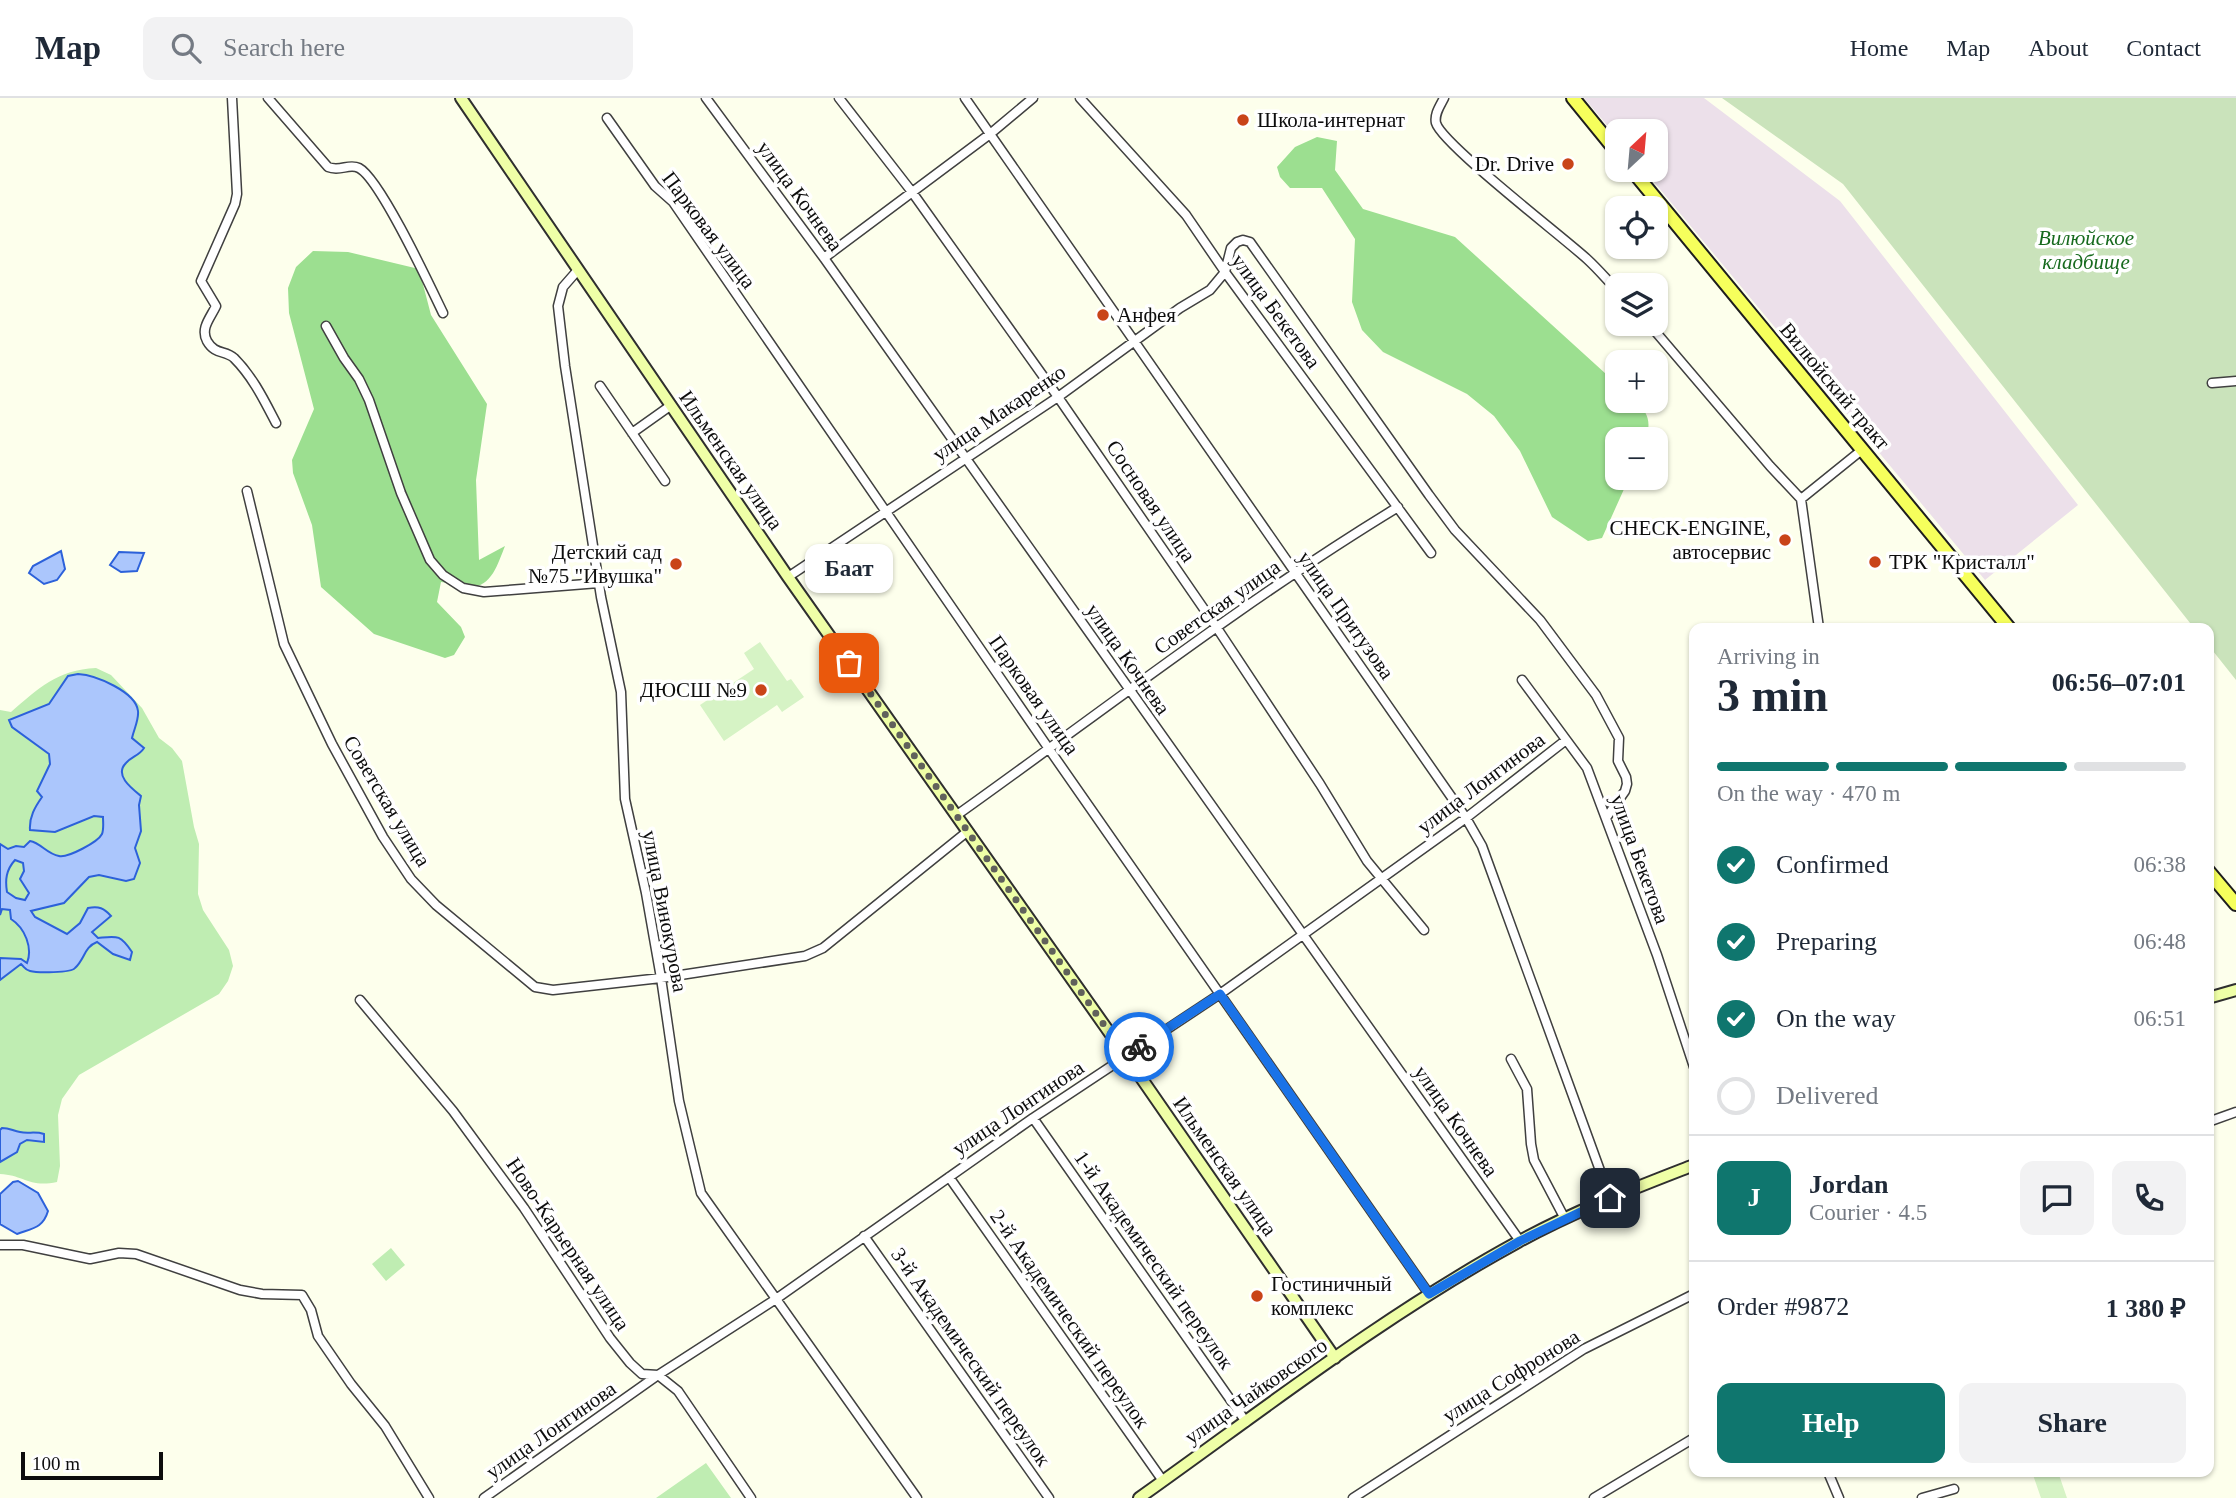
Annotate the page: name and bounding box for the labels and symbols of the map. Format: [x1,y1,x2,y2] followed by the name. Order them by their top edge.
[1257,108,1405,132] place label: Школа-интернат
[1235,112,1251,128] marker: Школа-интернат
[1605,119,1668,182] north arrow
[752,136,848,256] street label: улица Кочнева
[1475,152,1554,176] place label: Dr. Drive
[1560,156,1576,172] marker: Dr. Drive
[657,167,761,294] street label: Парковая улица
[2038,226,2134,274] park label: Вилюйское кладбище
[1226,249,1326,374] street label: улица Бекетова
[1117,303,1176,327] place label: Анфея
[1095,307,1111,323] marker: Анфея
[1775,318,1895,454] street label: Вилюйский тракт
[928,360,1070,466] street label: улица Макаренко
[674,386,788,535] street label: Ильменская улица
[1101,436,1201,567] street label: Сосновая улица
[1609,516,1771,564] place label: CHECK-ENGINE, автосервис
[1777,532,1793,548] marker: CHECK-ENGINE, автосервис
[528,540,662,588] place label: Детский сад №75 "Ивушка"
[805,544,893,593] callout: Баат
[1293,546,1400,684] street label: улица Притузова
[1889,550,2035,574] place label: ТРК "Кристалл"
[1149,554,1285,659] street label: Советская улица
[1867,554,1883,570] marker: ТРК "Кристалл"
[668,556,684,572] marker: Детский сад №75 "Ивушка"
[1081,599,1176,720] street label: улица Кочнева
[984,631,1084,760] street label: Парковая улица
[819,633,879,693] pin
[640,678,747,702] place label: ДЮСШ №9
[753,682,769,698] marker: ДЮСШ №9
[1413,727,1550,839] street label: улица Лонгинова
[339,731,436,871] street label: Советская улица
[1605,791,1675,928] street label: улица Бекетова
[638,828,693,995] street label: улица Винокурова
[1104,1012,1174,1082] courier
[948,1055,1089,1161] street label: улица Лонгинова
[1409,1061,1504,1182] street label: улица Кочнева
[1168,1092,1282,1241] street label: Ильменская улица
[1069,1146,1239,1374] street label: 1-й Академический переулок
[501,1153,635,1336] street label: Ново-Карьерная улица
[1580,1168,1640,1228] pin
[985,1205,1155,1433] street label: 2-й Академический переулок
[886,1243,1056,1471] street label: 3-й Академический переулок
[1271,1272,1392,1320] place label: Гостиничный комплекс
[1249,1288,1265,1304] marker: Гостиничный комплекс
[1438,1324,1584,1428] street label: улица Софронова
[1180,1333,1332,1449] street label: улица Чайковского
[481,1376,621,1484] street label: улица Лонгинова
[21,1449,163,1481] scale bar

